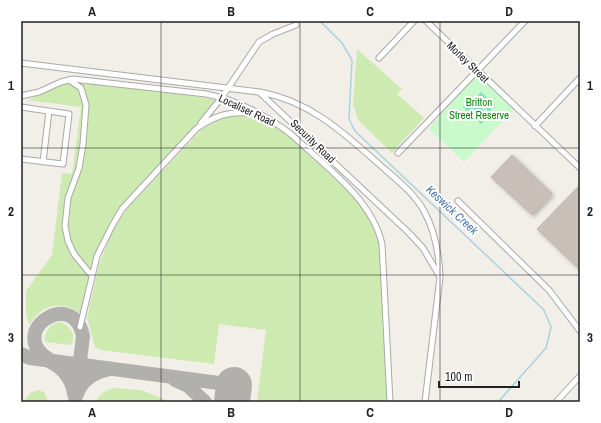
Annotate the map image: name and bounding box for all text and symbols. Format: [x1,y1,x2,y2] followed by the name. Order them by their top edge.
[88,3,96,20] text: A
[227,3,235,20] text: B
[366,3,374,20] text: C
[505,3,513,20] text: D
[444,38,493,86] street label: Morley Street
[8,77,14,94] text: 1
[587,77,593,94] text: 1
[217,91,277,129] street label: Localiser Road
[449,95,509,122] park label: Britton Street Reserve
[288,116,338,166] street label: Security Road
[423,182,482,239] water label: Keswick Creek
[8,203,14,220] text: 2
[587,203,593,220] text: 2
[8,329,14,346] text: 3
[587,329,593,346] text: 3
[439,363,519,389] scale bar
[445,369,472,385] text: 100 m
[88,404,96,421] text: A
[227,404,235,421] text: B
[366,404,374,421] text: C
[505,404,513,421] text: D

